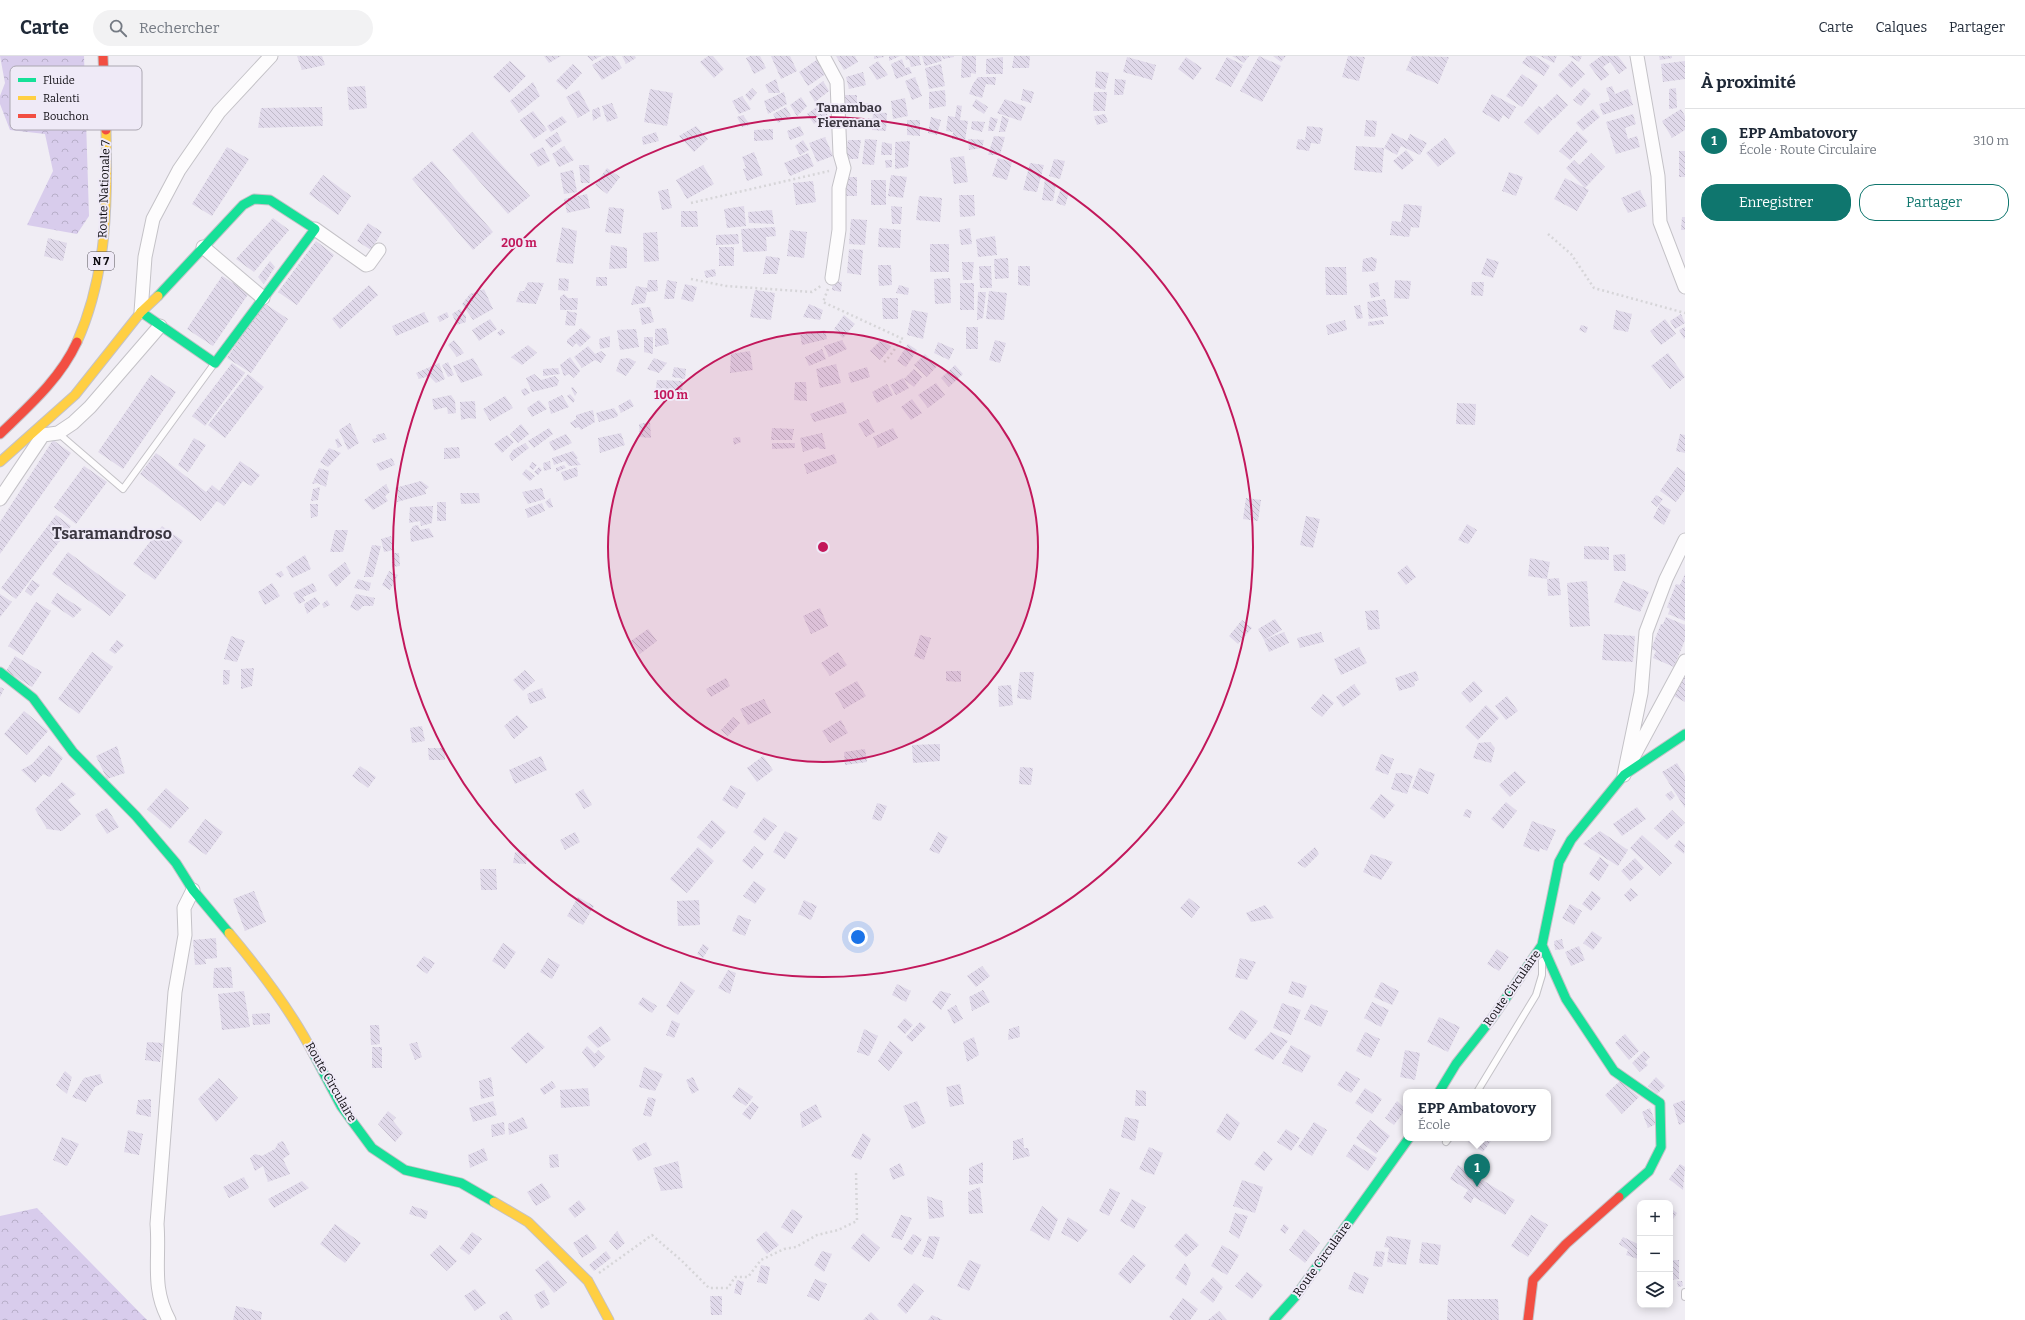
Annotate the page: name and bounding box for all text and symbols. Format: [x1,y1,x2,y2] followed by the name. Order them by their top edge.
[93,10,373,46] search box
[20,16,69,39] text: Carte
[107,17,129,39] icon: search
[139,19,219,37] text: Rechercher
[1818,19,1854,36] text: Carte
[1876,19,1927,36] text: Calques
[1949,19,2005,36] text: Partager
[10,66,142,130] legend
[1701,72,1796,93] text: À proximité
[43,74,75,87] text: Fluide
[43,92,80,105] text: Ralenti
[816,100,882,130] district label: Tanambao Fierenana
[43,110,89,123] text: Bouchon
[1739,124,1857,142] text: EPP Ambatovory
[1711,133,1717,148] text: 1
[1973,133,2009,148] text: 310 m
[95,140,113,238] street label: Route Nationale 7
[1739,142,1877,157] text: École · Route Circulaire
[1701,184,1851,221] button: Enregistrer
[1859,184,2009,221] button: Partager
[501,236,537,250] text: 200 m
[88,252,114,270] road number: N 7
[654,388,689,402] text: 100 m
[52,524,172,543] district label: Tsaramandroso
[816,540,830,554] centre of rings
[848,927,868,947] your location
[1481,947,1543,1029] street label: Route Circulaire
[303,1040,359,1124] street label: Route Circulaire
[1403,1089,1551,1141] popup
[1418,1099,1536,1117] text: EPP Ambatovory
[1418,1117,1450,1132] text: École
[1464,1154,1490,1187] pin: 1
[1637,1200,1673,1308] map controls
[1637,1200,1673,1236] button: +
[1290,1219,1354,1299] street label: Route Circulaire
[1637,1236,1673,1272] button: −
[1637,1272,1673,1308] button: layers

